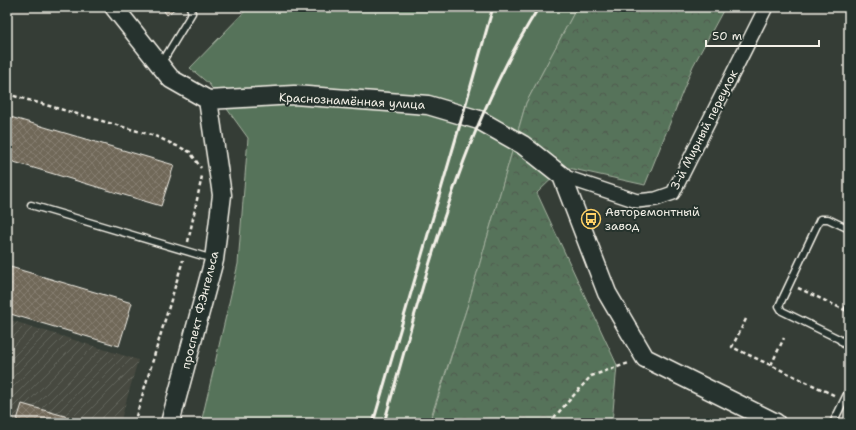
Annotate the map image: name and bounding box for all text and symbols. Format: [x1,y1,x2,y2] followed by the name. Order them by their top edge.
[706,22,819,48] scale bar
[712,28,742,44] text: 50 m
[667,67,742,193] street label: 3-й Мирный переулок
[278,89,426,113] street label: Краснознамённая улица
[605,204,700,234] place label: Авторемонтный завод
[580,208,602,230] bus stop icon: Авторемонтный завод
[178,249,223,371] street label: проспект Ф.Энгельса

